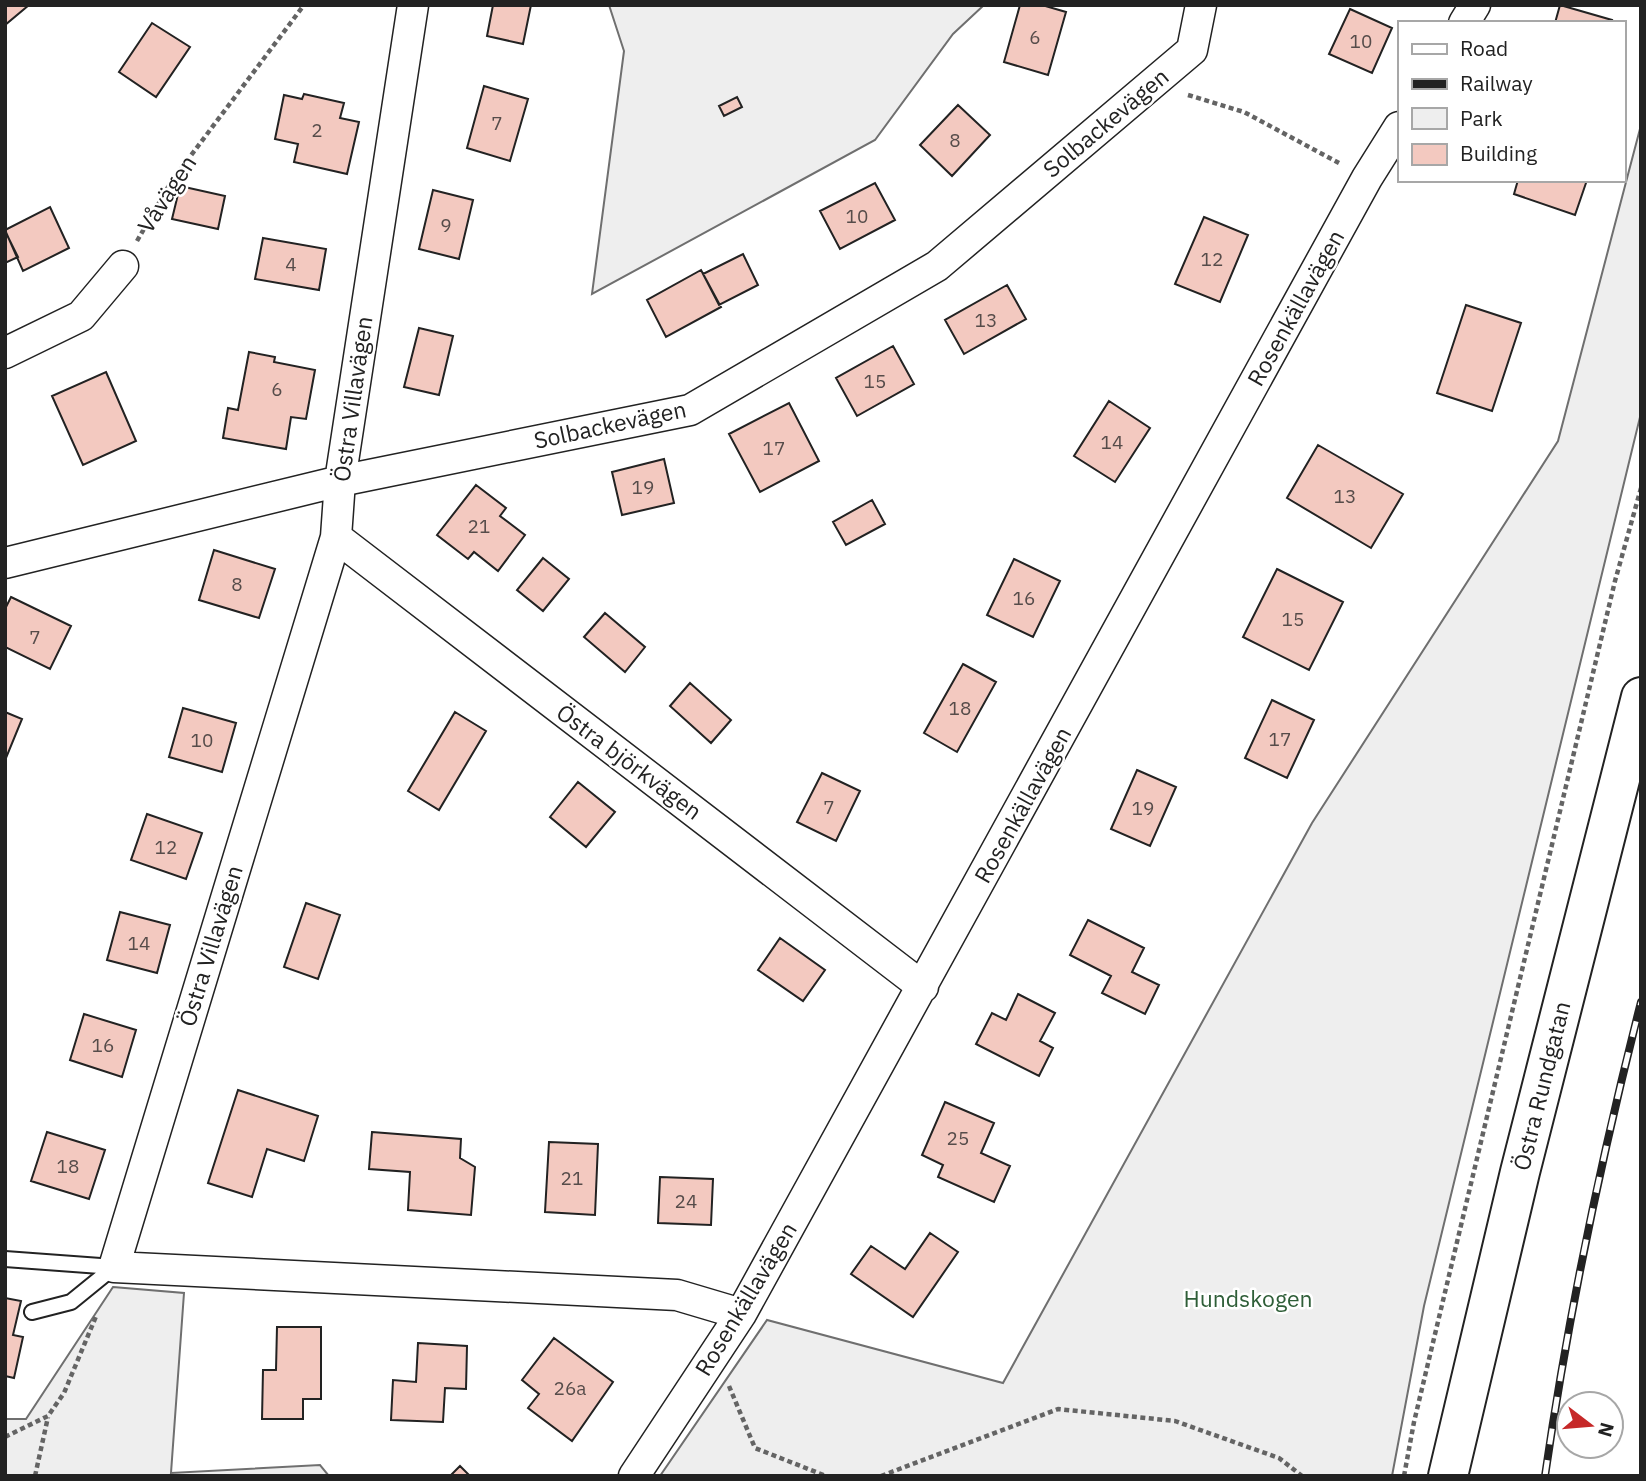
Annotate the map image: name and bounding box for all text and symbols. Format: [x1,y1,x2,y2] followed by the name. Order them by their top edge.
[1398,21,1625,182] legend
[1029,25,1041,49] house number: 6
[1350,29,1372,53] house number: 10
[1460,34,1508,62] text: Road
[1036,61,1174,184] street label: Solbackevägen
[1460,69,1533,97] text: Railway
[1460,104,1503,132] text: Park
[491,111,503,135] house number: 7
[311,118,323,142] house number: 2
[949,128,961,152] house number: 8
[1460,139,1537,167] text: Building
[130,149,202,238] street label: Våvägen
[846,204,868,228] house number: 10
[440,213,452,237] house number: 9
[1240,224,1350,391] street label: Rosenkällavägen
[1201,247,1223,271] house number: 12
[285,252,297,276] house number: 4
[975,308,997,332] house number: 13
[326,314,378,484] street label: Östra Villavägen
[864,369,886,393] house number: 15
[271,377,283,401] house number: 6
[531,393,689,455] street label: Solbackevägen
[1101,430,1123,454] house number: 14
[763,436,785,460] house number: 17
[632,475,654,499] house number: 19
[1334,484,1356,508] house number: 13
[468,514,490,538] house number: 21
[231,572,243,596] house number: 8
[1013,586,1035,610] house number: 16
[1282,607,1304,631] house number: 15
[29,625,41,649] house number: 7
[949,696,971,720] house number: 18
[551,697,708,826] street label: Östra björkvägen
[967,721,1077,888] street label: Rosenkällavägen
[1269,727,1291,751] house number: 17
[191,728,213,752] house number: 10
[823,795,835,819] house number: 7
[1132,796,1154,820] house number: 19
[155,835,177,859] house number: 12
[171,862,249,1030] street label: Östra Villavägen
[128,931,150,955] house number: 14
[1505,998,1577,1174] street label: Östra Rundgatan
[92,1033,114,1057] house number: 16
[947,1126,969,1150] house number: 25
[57,1154,79,1178] house number: 18
[561,1166,583,1190] house number: 21
[675,1189,697,1213] house number: 24
[687,1216,803,1381] street label: Rosenkällavägen
[1183,1283,1313,1313] park label: Hundskogen
[554,1376,586,1400] house number: 26a
[1555,1390,1625,1460] north arrow
[1593,1420,1620,1440] text: N

